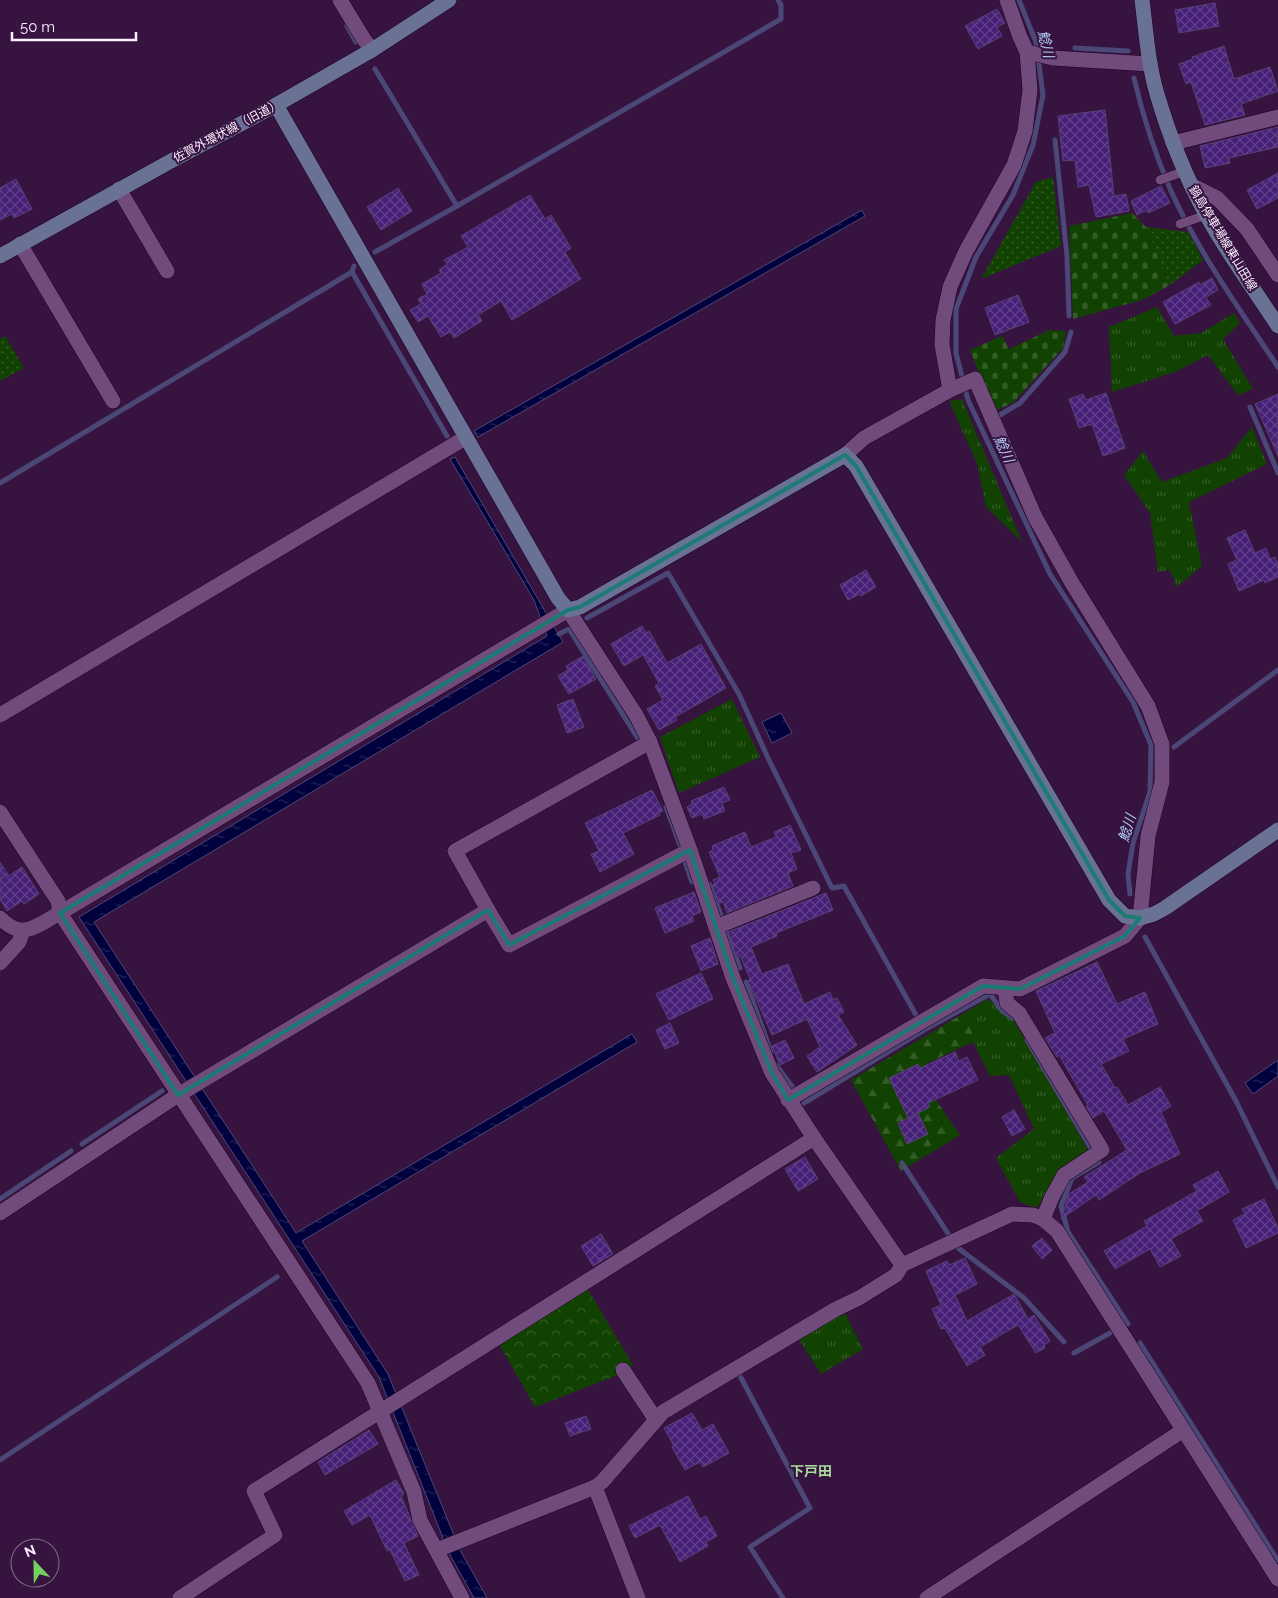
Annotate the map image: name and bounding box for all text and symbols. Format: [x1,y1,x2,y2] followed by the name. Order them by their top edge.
[12,10,136,42] scale bar
[20,18,55,36] text: 50 m
[1035,29,1057,61] water label: 鯰川
[171,97,283,165] street label: 佐賀外環状線（旧道）
[1186,183,1260,293] street label: 鍋島停車場線東山田線
[991,433,1018,467] water label: 鯰川
[1115,810,1139,844] water label: 鯰川
[790,1463,832,1479] district label: 下戸田
[10,1538,60,1588] north arrow
[22,1542,38,1560] text: N

